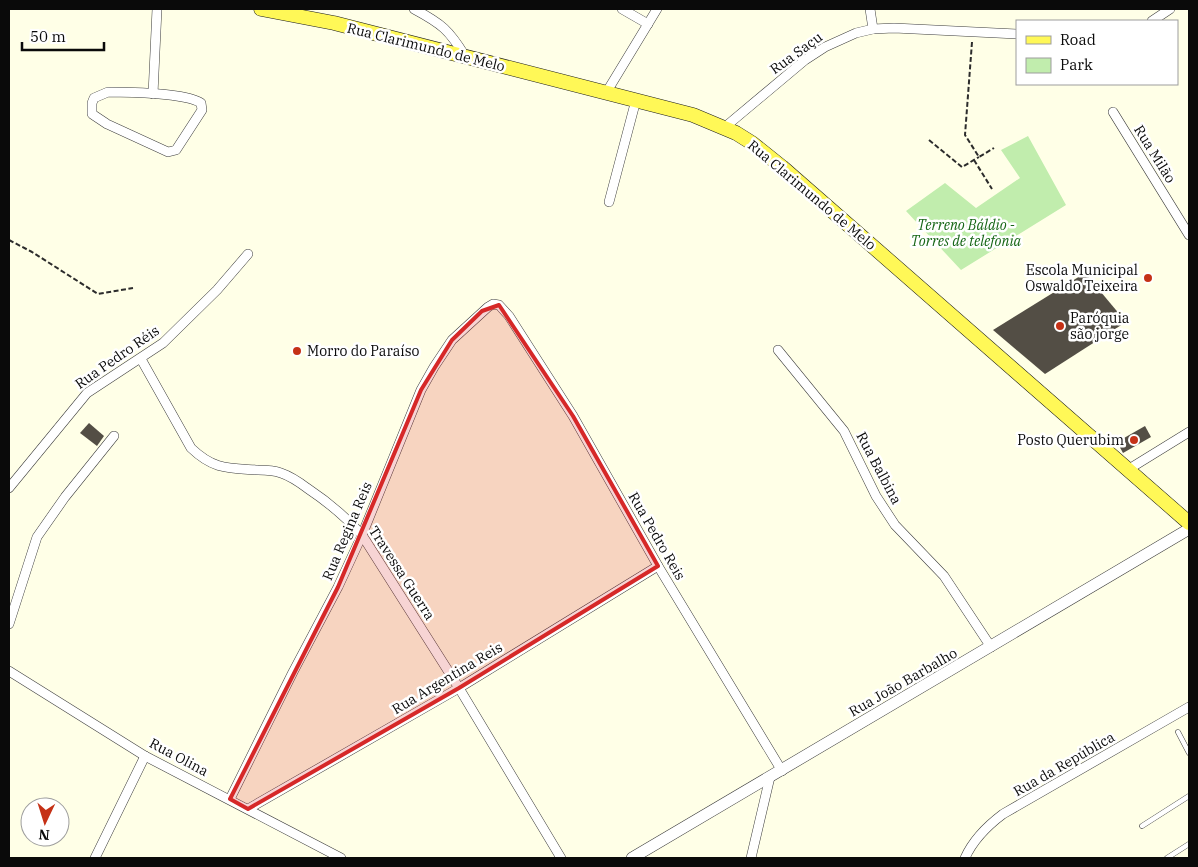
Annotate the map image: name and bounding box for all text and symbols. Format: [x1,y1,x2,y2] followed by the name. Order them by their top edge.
[345,19,507,75] street label: Rua Clarimundo de Melo
[22,20,105,52] scale bar
[1016,20,1178,85] legend
[30,27,66,46] text: 50 m
[766,28,826,78] street label: Rua Saçu
[1060,30,1096,49] text: Road
[1060,55,1093,74] text: Park
[1130,122,1180,187] street label: Rua Milão
[744,136,880,254] street label: Rua Clarimundo de Melo
[911,216,1022,250] park label: Terreno Báldio - Torres de telefonia
[1025,261,1138,295] place label: Escola Municipal Oswaldo Teixeira
[1142,272,1154,284] marker: Escola Municipal Oswaldo Teixeira
[1070,309,1130,343] place label: Paróquia são jorge
[1054,320,1066,332] marker: Paróquia são jorge
[71,321,163,393] street label: Rua Pedro Réis
[307,342,420,360] place label: Morro do Paraíso
[291,345,303,357] marker: Morro do Paraíso
[852,429,906,508] street label: Rua Balbina
[1017,431,1124,449] place label: Posto Querubim
[1128,434,1140,446] marker: Posto Querubim
[318,479,376,583] street label: Rua Regina Reis
[625,489,690,583] street label: Rua Pedro Reis
[365,523,439,624] street label: Travessa Guerra
[388,638,506,718] street label: Rua Argentina Reis
[846,644,960,720] street label: Rua João Barbalho
[1010,728,1118,800] street label: Rua da República
[146,734,212,780] street label: Rua Olina
[20,797,70,847] north arrow
[38,826,50,844] text: N

